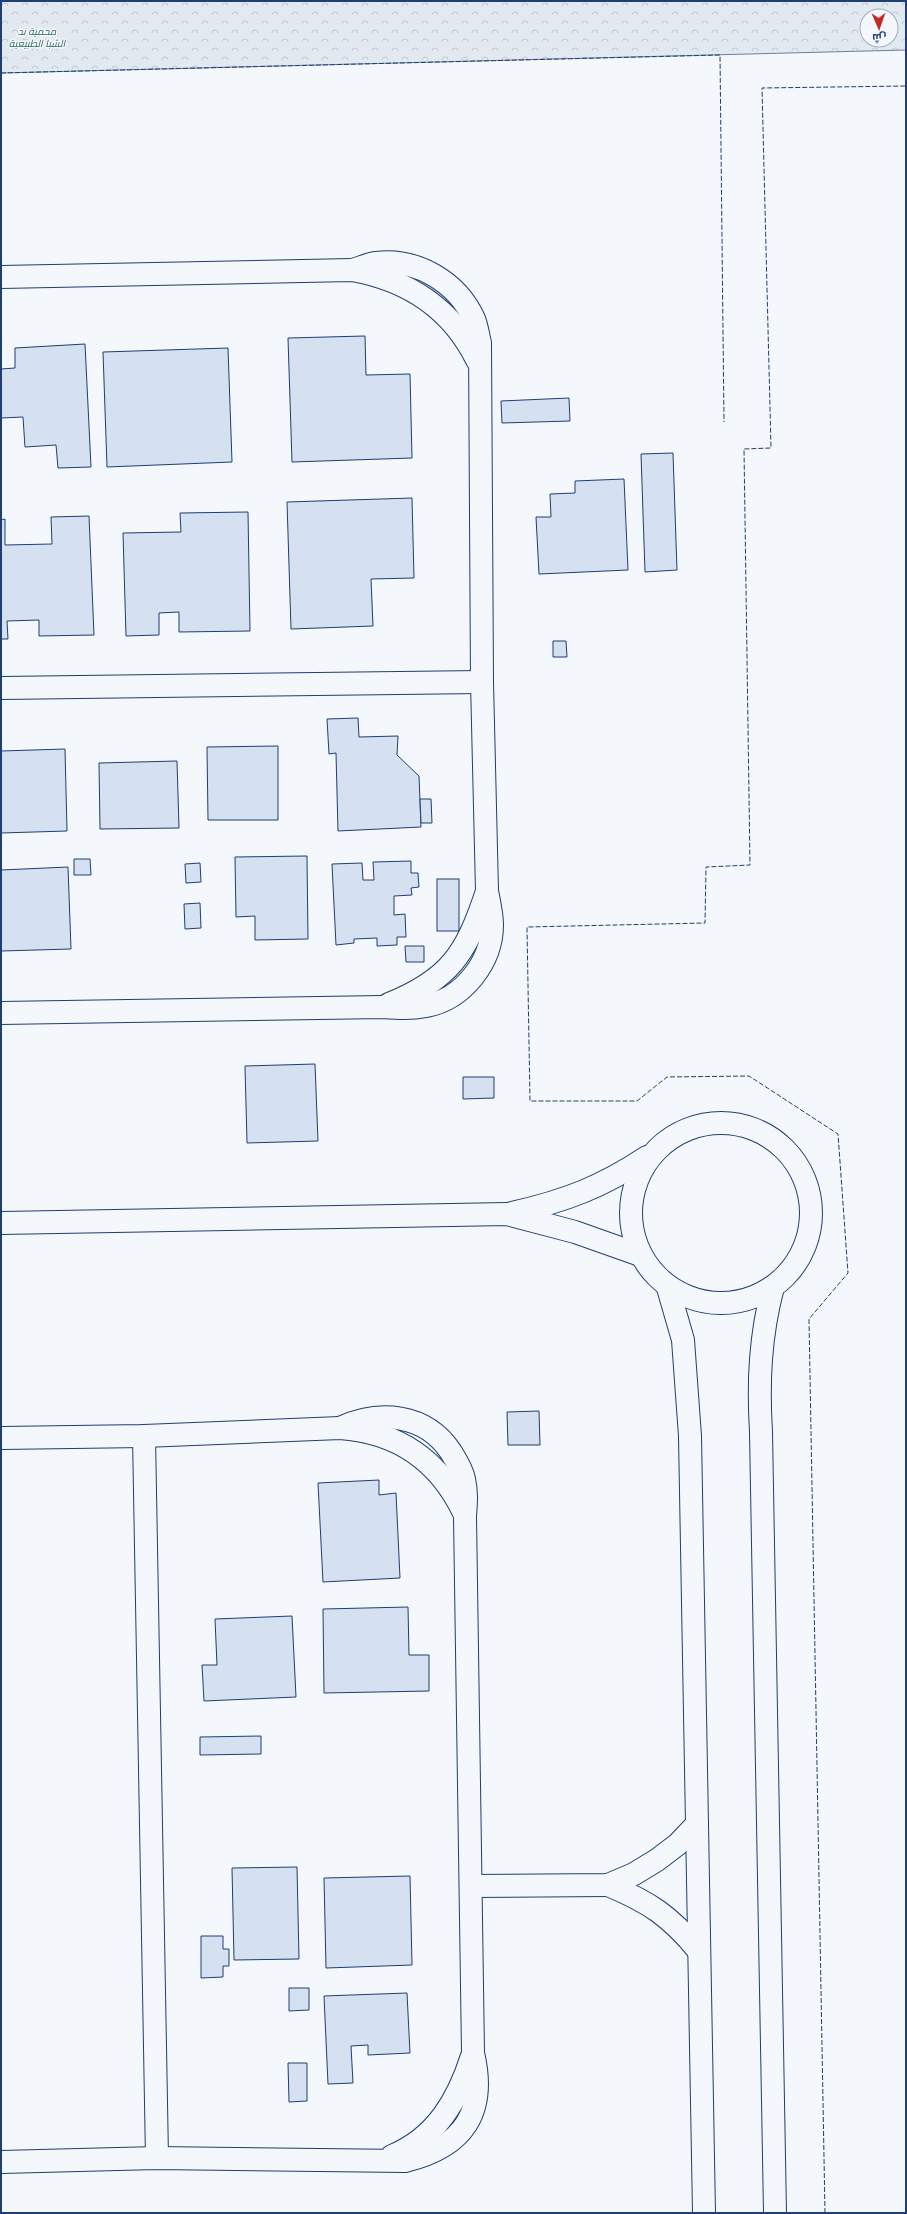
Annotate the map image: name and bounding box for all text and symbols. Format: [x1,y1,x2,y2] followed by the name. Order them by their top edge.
[859,8,899,48] north arrow
[9,26,66,49] park label: محمية ند الشبا الطبيعية
[872,31,887,44] text: ش

